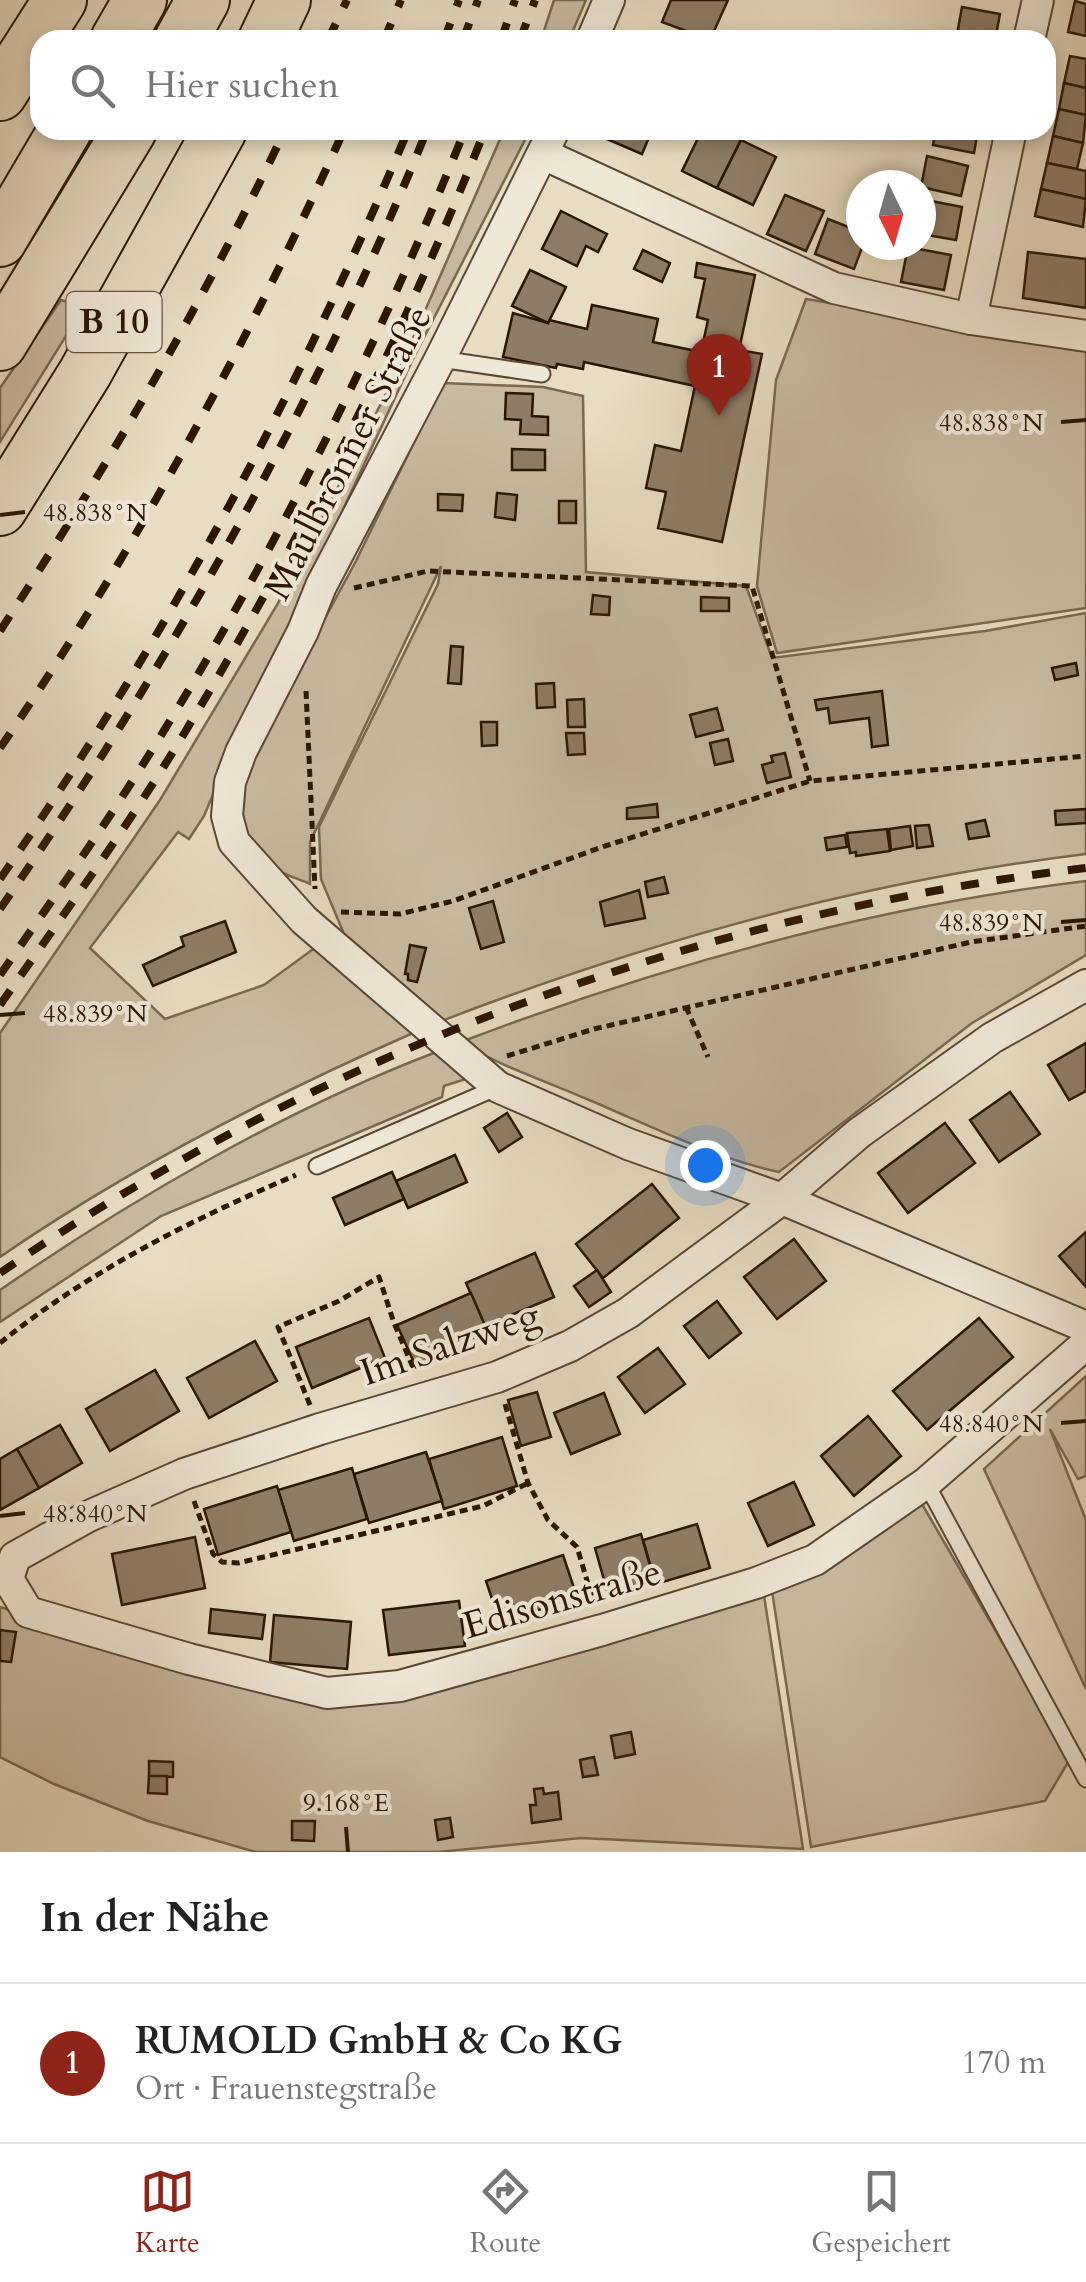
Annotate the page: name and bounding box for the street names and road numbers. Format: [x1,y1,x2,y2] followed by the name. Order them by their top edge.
[66,292,162,352] road number: B 10
[251,297,445,609] street label: Maulbronner Straße
[353,1289,547,1399] street label: Im Salzweg
[457,1546,667,1652] street label: Edisonstraße

